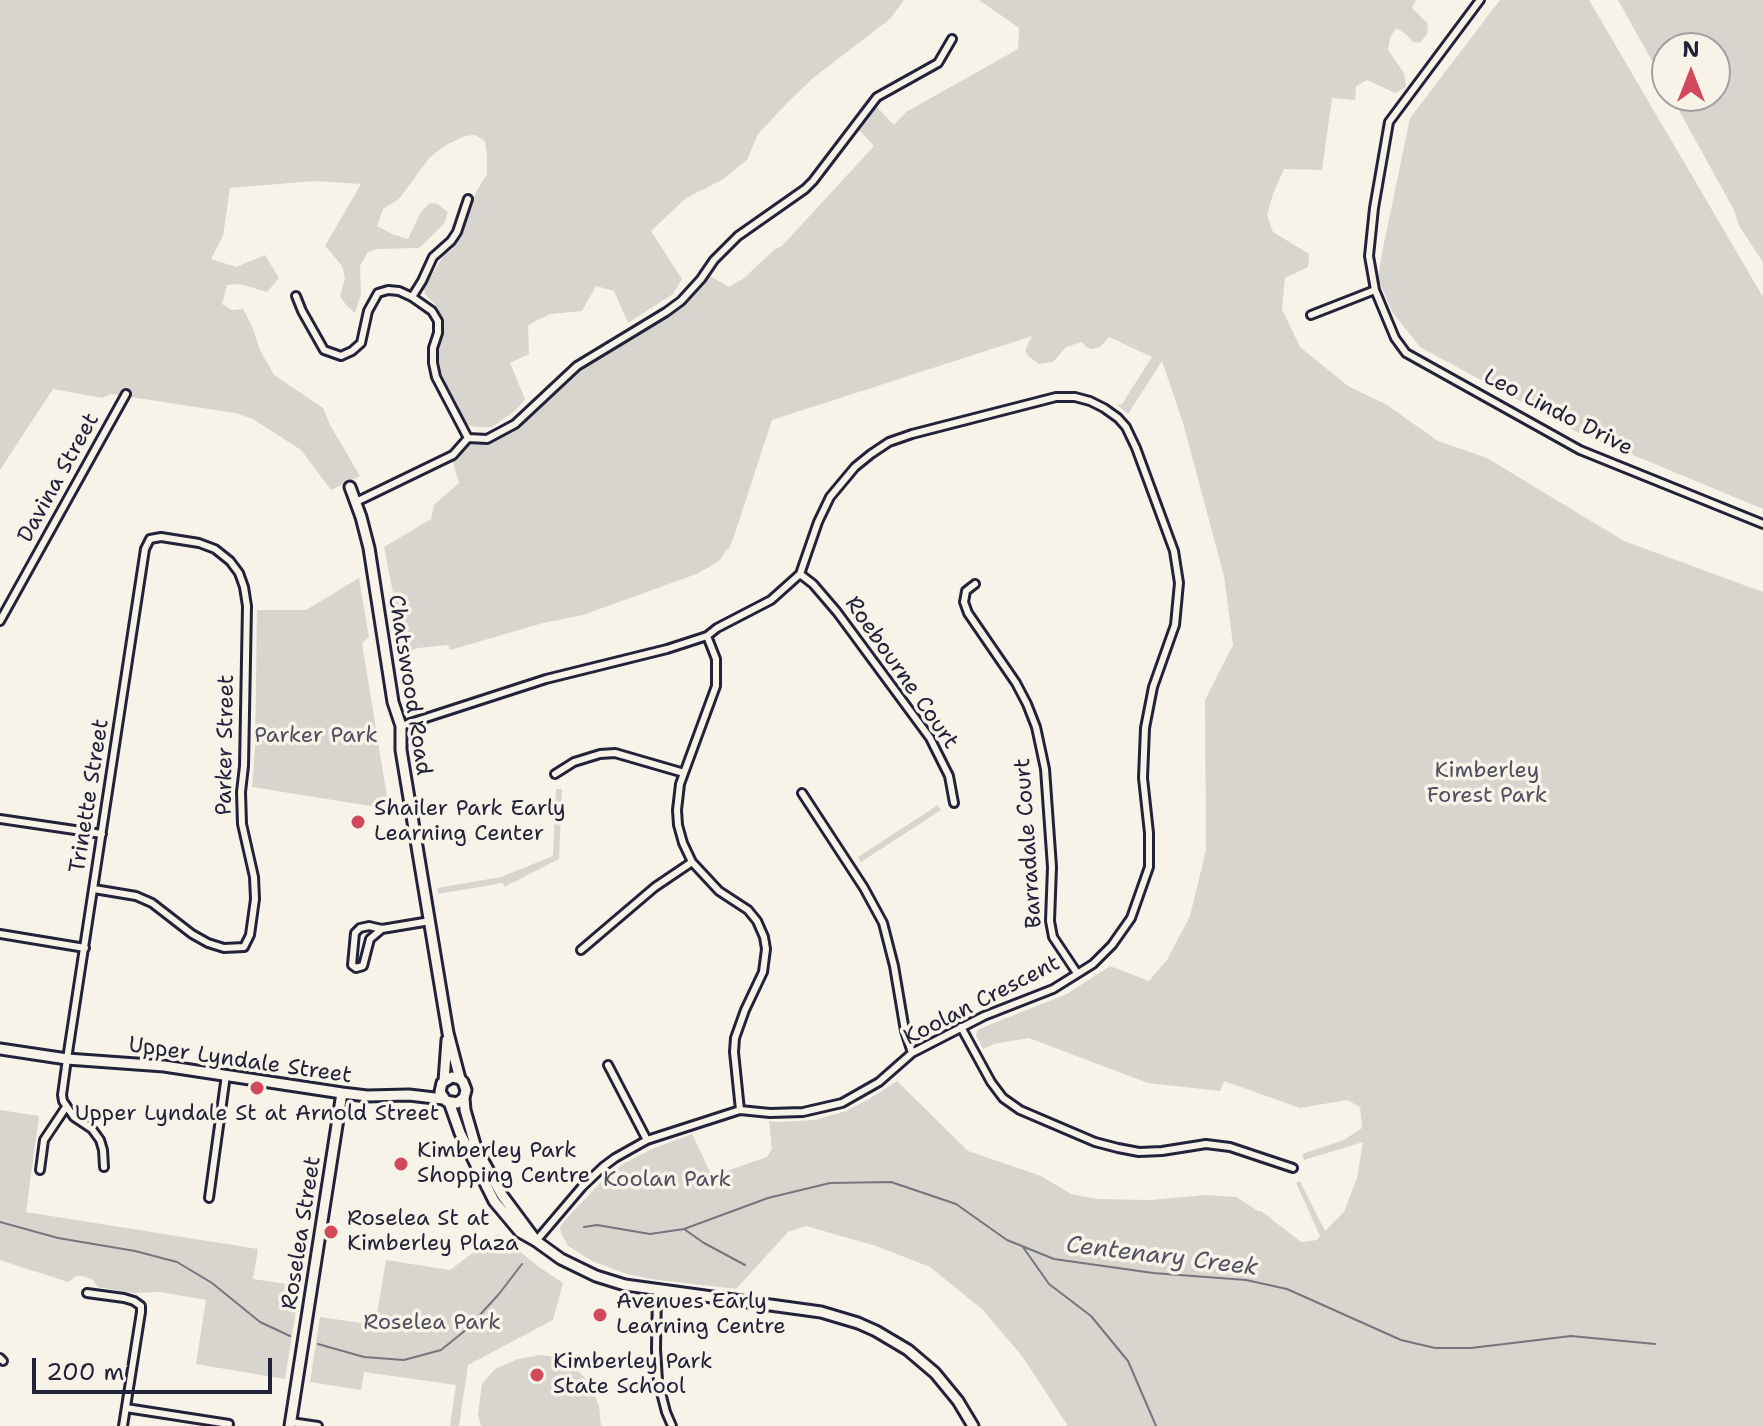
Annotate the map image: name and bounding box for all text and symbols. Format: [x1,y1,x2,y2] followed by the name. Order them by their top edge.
[1651,32,1731,112] north arrow
[1682,35,1700,64] text: N
[1479,364,1637,462] street label: Leo Lindo Drive
[13,409,105,547] street label: Davina Street
[839,592,963,754] street label: Roebourne Court
[382,593,436,777] street label: Chatswood Road
[212,674,240,816] street label: Parker Street
[65,717,115,875] street label: Trinette Street
[254,723,378,749] park label: Parker Park
[1010,757,1048,929] street label: Barradale Court
[1427,758,1547,810] park label: Kimberley Forest Park
[374,796,566,848] place label: Shailer Park Early Learning Center
[349,813,367,831] marker: Shailer Park Early Learning Center
[900,950,1064,1052] street label: Koolan Crescent
[127,1032,353,1090] street label: Upper Lyndale Street
[248,1079,266,1097] marker: Upper Lyndale St at Arnold Street
[75,1101,439,1127] place label: Upper Lyndale St at Arnold Street
[417,1138,590,1190] place label: Kimberley Park Shopping Centre
[277,1154,327,1312] street label: Roselea Street
[392,1155,410,1173] marker: Kimberley Park Shopping Centre
[603,1167,731,1193] park label: Koolan Park
[347,1206,519,1258] place label: Roselea St at Kimberley Plaza
[322,1223,340,1241] marker: Roselea St at Kimberley Plaza
[1064,1231,1260,1283] water label: Centenary Creek
[616,1289,786,1340] place label: Avenues Early Learning Centre
[591,1306,609,1324] marker: Avenues Early Learning Centre
[363,1310,501,1336] park label: Roselea Park
[36,1342,276,1392] scale bar
[553,1349,713,1400] place label: Kimberley Park State School
[46,1356,124,1388] text: 200 m
[528,1366,546,1384] marker: Kimberley Park State School

